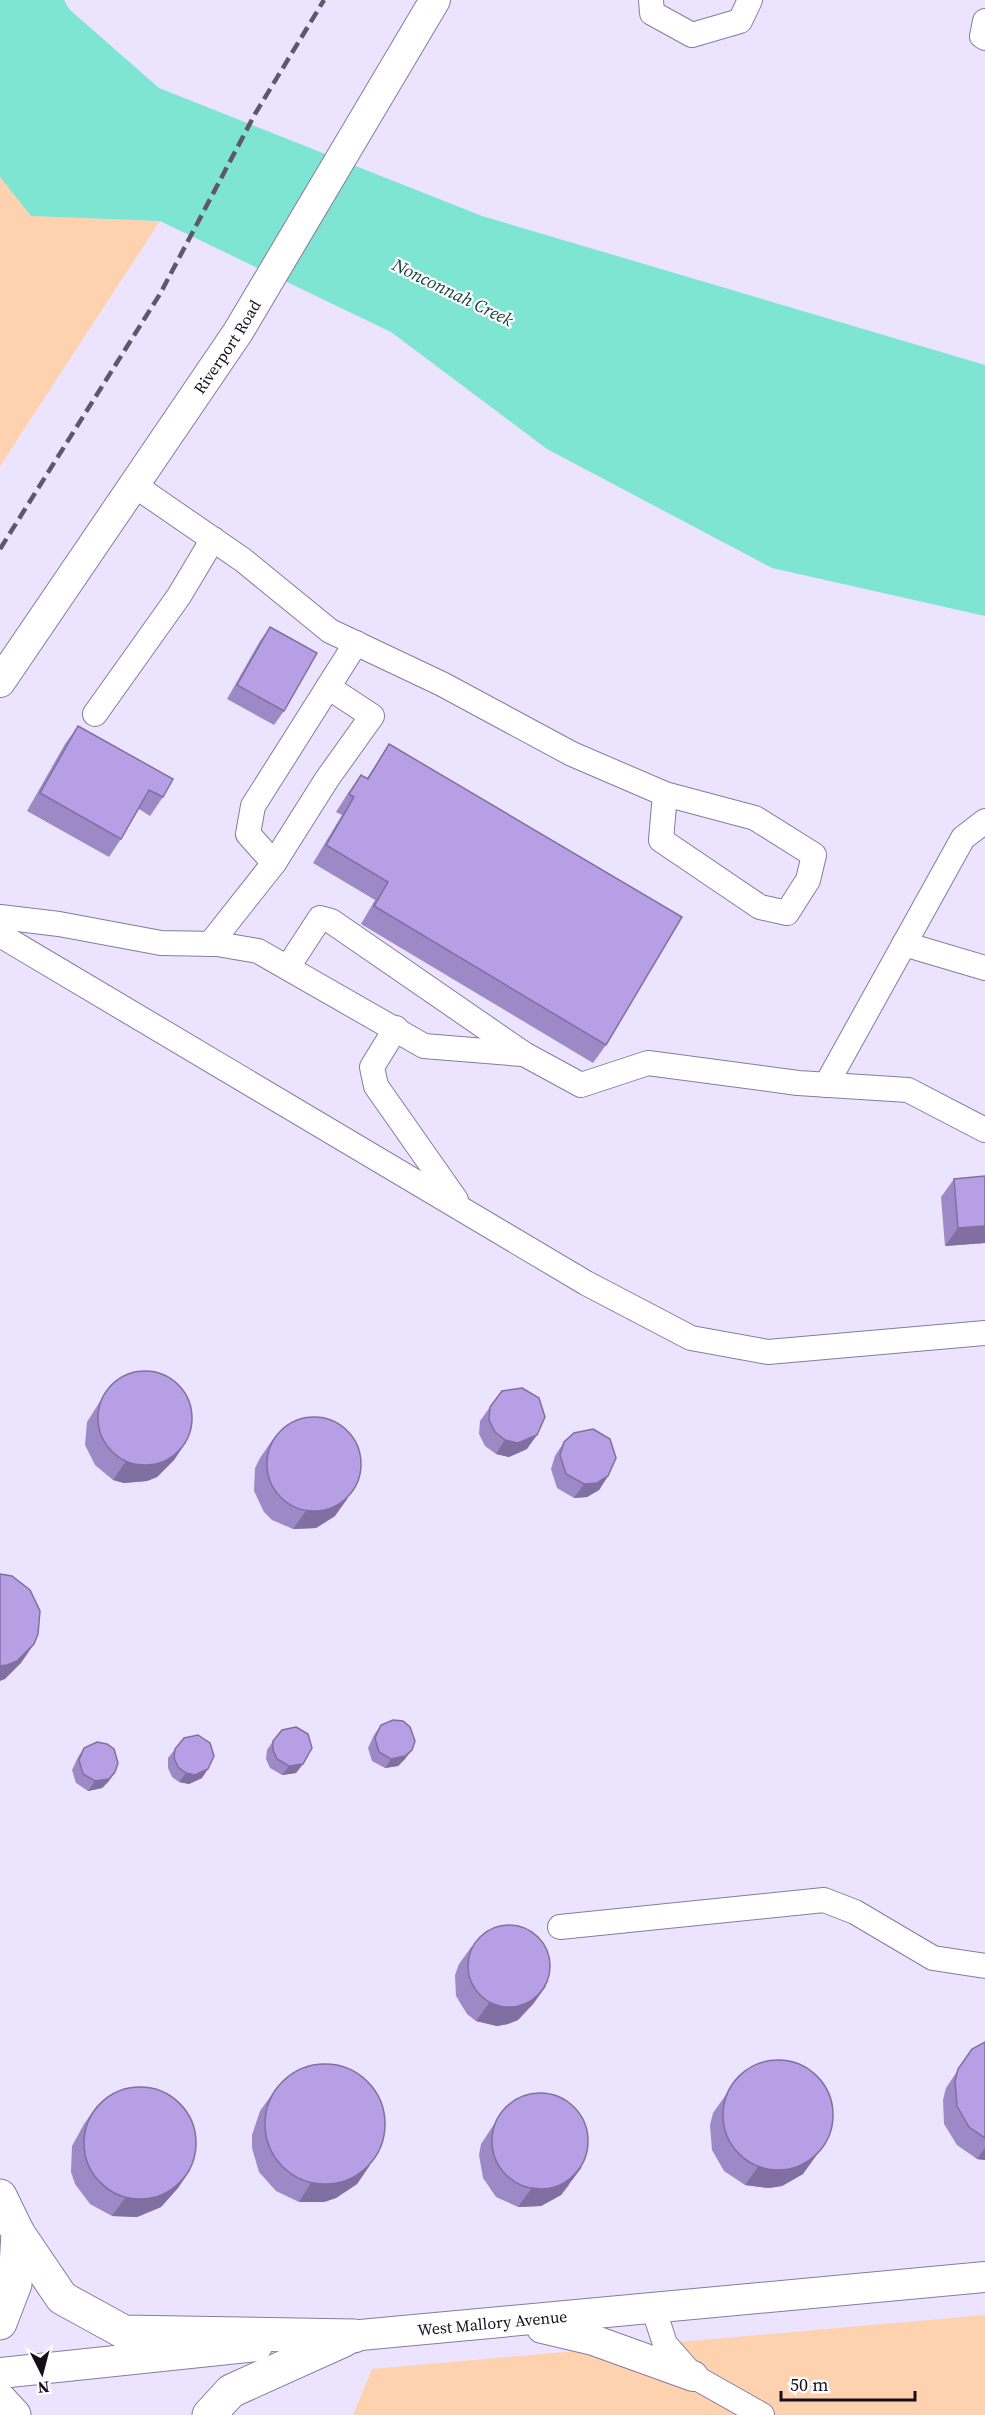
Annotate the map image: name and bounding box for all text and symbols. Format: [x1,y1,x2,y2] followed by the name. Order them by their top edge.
[387,251,518,332] water label: Nonconnah Creek
[188,296,266,398] street label: Riverport Road
[416,2305,568,2341] street label: West Mallory Avenue
[12,2343,72,2403] north arrow
[781,2364,914,2402] scale bar
[790,2372,828,2397] text: 50 m
[36,2376,51,2400] text: N

